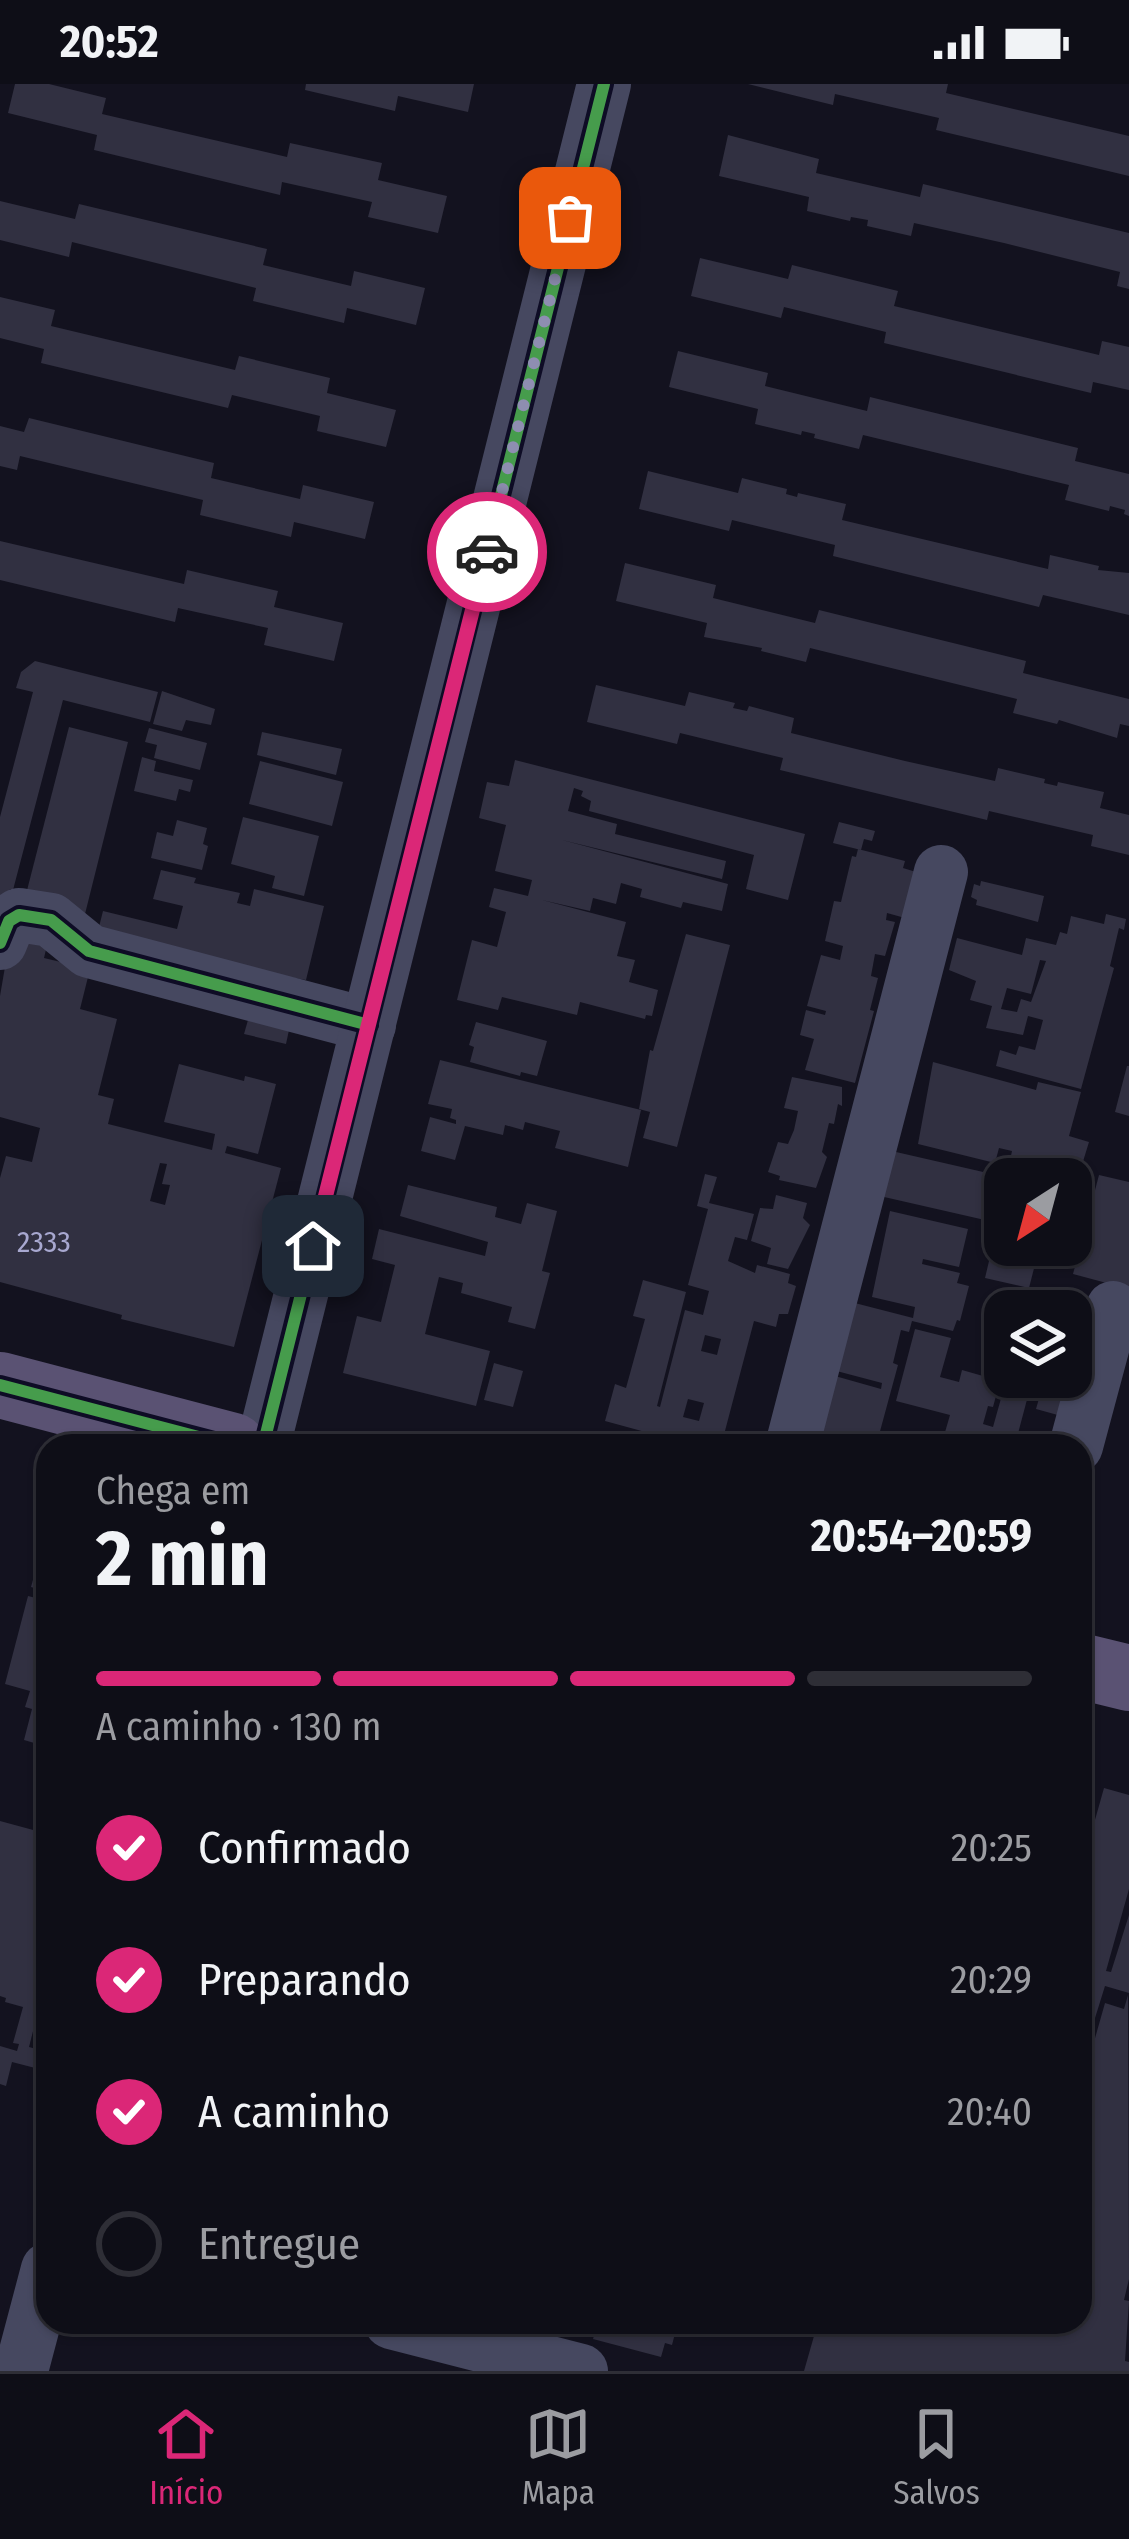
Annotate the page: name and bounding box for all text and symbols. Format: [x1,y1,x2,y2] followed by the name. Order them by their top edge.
[60,15,158,69] text: 20:52
[519,167,621,269] pin
[537,185,603,251] icon: bag
[427,492,547,612] courier
[454,519,520,585] icon: car
[984,1158,1092,1266] north arrow
[984,1158,1092,1398] map controls
[262,1195,364,1297] pin
[280,1213,346,1279] icon: home
[17,1224,71,1260] house number: 2333
[984,1290,1092,1398] button: layers
[96,1468,250,1514] text: Chega em
[811,1509,1032,1563] text: 20:54–20:59
[96,1512,269,1606] text: 2 min
[96,1704,381,1750] text: A caminho · 130 m
[96,1815,162,1881] icon: check
[198,1821,411,1875] text: Confirmado
[951,1825,1032,1871] text: 20:25
[96,1947,162,2013] icon: check
[198,1953,411,2007] text: Preparando
[950,1957,1032,2003] text: 20:29
[96,2079,162,2145] icon: check
[198,2085,390,2139] text: A caminho
[947,2089,1032,2135] text: 20:40
[198,2217,360,2271] text: Entregue
[149,2401,223,2513] tab: Início
[522,2401,595,2513] tab: Mapa
[893,2401,980,2513] tab: Salvos

